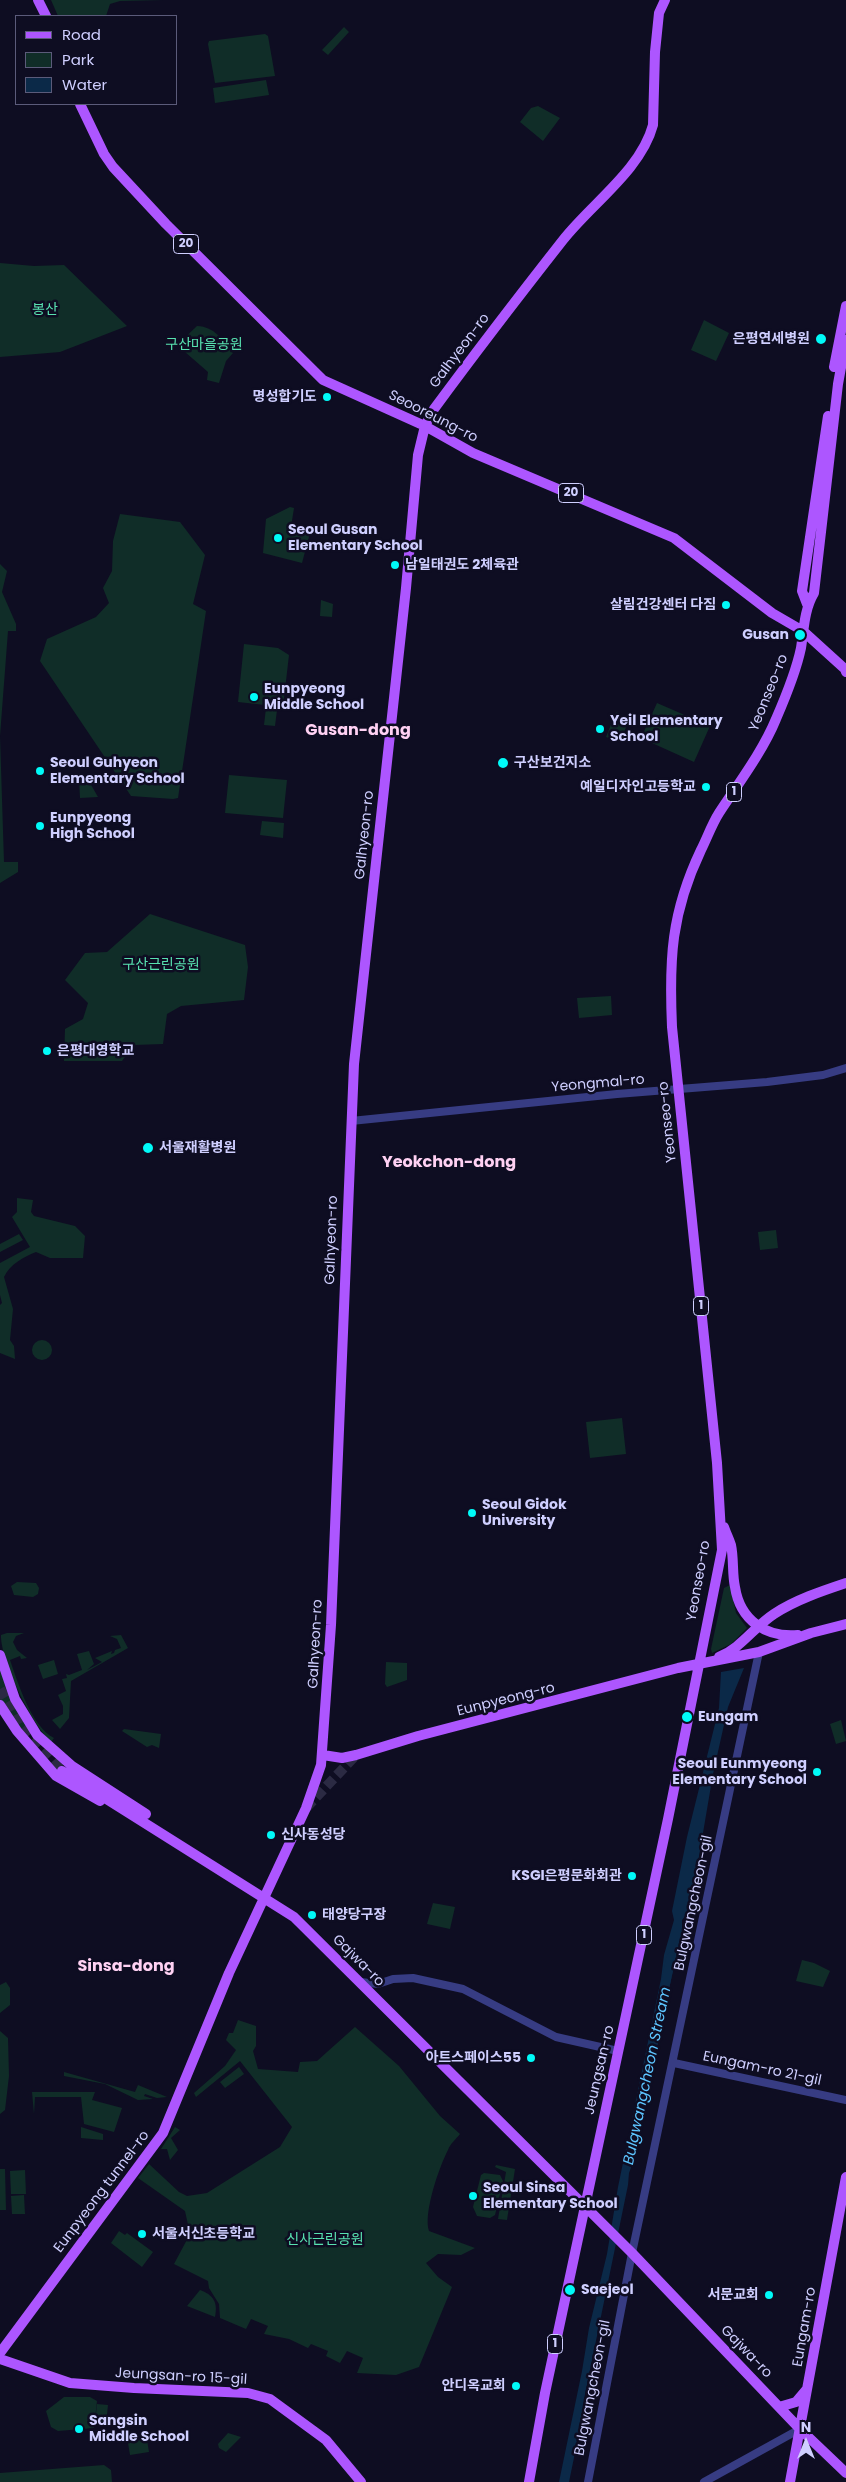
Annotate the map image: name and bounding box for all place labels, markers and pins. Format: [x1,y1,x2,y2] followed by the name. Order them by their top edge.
[733,331,810,347] place label: 은평연세병원
[814,332,828,346] marker: 은평연세병원
[253,389,317,405] place label: 명성합기도
[321,391,333,403] marker: 명성합기도
[288,522,423,554] place label: Seoul Gusan Elementary School
[272,532,284,544] marker: Seoul Gusan Elementary School
[405,557,519,573] place label: 남일태권도 2체육관
[389,559,401,571] marker: 남일태권도 2체육관
[610,597,716,613] place label: 살림건강센터 다짐
[720,599,732,611] marker: 살림건강센터 다짐
[742,627,789,643] place label: Gusan
[793,628,807,642] marker: Gusan
[264,681,364,714] place label: Eunpyeong Middle School
[248,691,260,703] marker: Eunpyeong Middle School
[610,713,722,746] place label: Yeil Elementary School
[594,723,606,735] marker: Yeil Elementary School
[50,755,185,788] place label: Seoul Guhyeon Elementary School
[514,755,591,771] place label: 구산보건지소
[496,756,510,770] marker: 구산보건지소
[34,765,46,777] marker: Seoul Guhyeon Elementary School
[580,779,696,795] place label: 예일디자인고등학교
[700,781,712,793] marker: 예일디자인고등학교
[50,810,135,842] place label: Eunpyeong High School
[34,820,46,832] marker: Eunpyeong High School
[57,1043,134,1059] place label: 은평대영학교
[41,1045,53,1057] marker: 은평대영학교
[159,1140,236,1156] place label: 서울재활병원
[141,1141,155,1155] marker: 서울재활병원
[482,1497,567,1530] place label: Seoul Gidok University
[466,1507,478,1519] marker: Seoul Gidok University
[698,1709,758,1725] place label: Eungam
[680,1710,694,1724] marker: Eungam
[672,1756,807,1788] place label: Seoul Eunmyeong Elementary School
[811,1766,823,1778] marker: Seoul Eunmyeong Elementary School
[281,1827,345,1843] place label: 신사동성당
[265,1829,277,1841] marker: 신사동성당
[512,1868,622,1884] place label: KSGI은평문화회관
[626,1870,638,1882] marker: KSGI은평문화회관
[322,1907,386,1923] place label: 태양당구장
[306,1909,318,1921] marker: 태양당구장
[426,2050,521,2066] place label: 아트스페이스55
[525,2052,537,2064] marker: 아트스페이스55
[483,2180,618,2212] place label: Seoul Sinsa Elementary School
[467,2190,479,2202] marker: Seoul Sinsa Elementary School
[152,2226,255,2242] place label: 서울서신초등학교
[136,2228,148,2240] marker: 서울서신초등학교
[581,2282,634,2298] place label: Saejeol
[563,2283,577,2297] marker: Saejeol
[707,2287,759,2303] place label: 서문교회
[763,2289,775,2301] marker: 서문교회
[442,2378,506,2394] place label: 안디옥교회
[510,2380,522,2392] marker: 안디옥교회
[89,2413,189,2446] place label: Sangsin Middle School
[73,2423,85,2435] marker: Sangsin Middle School

